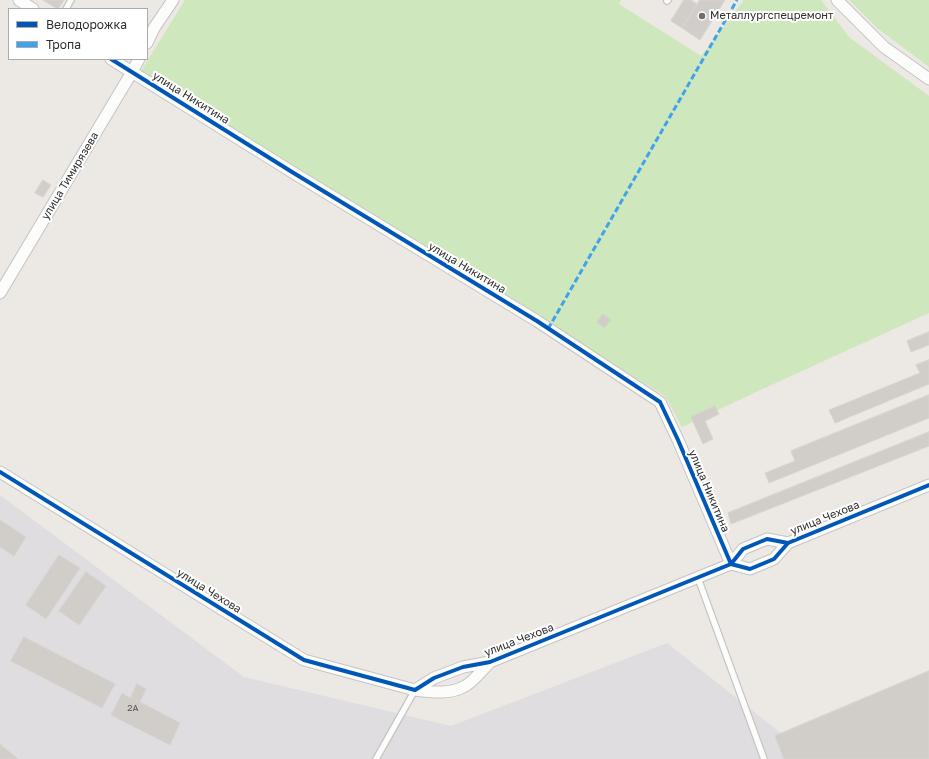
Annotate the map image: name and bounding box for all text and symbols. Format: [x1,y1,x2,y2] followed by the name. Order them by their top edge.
[8,8,148,60] legend
[710,9,833,23] place label: Металлургспецремонт
[697,11,707,21] marker: Металлургспецремонт
[46,17,127,32] text: Велодорожка
[46,37,81,52] text: Тропа
[150,69,232,127] street label: улица Никитина
[39,130,101,222] street label: улица Тимирязева
[426,240,508,296] street label: улица Никитина
[686,448,732,534] street label: улица Никитина
[789,498,861,538] street label: улица Чехова
[174,566,244,616] street label: улица Чехова
[482,621,556,659] street label: улица Чехова
[127,703,139,713] house number: 2А

